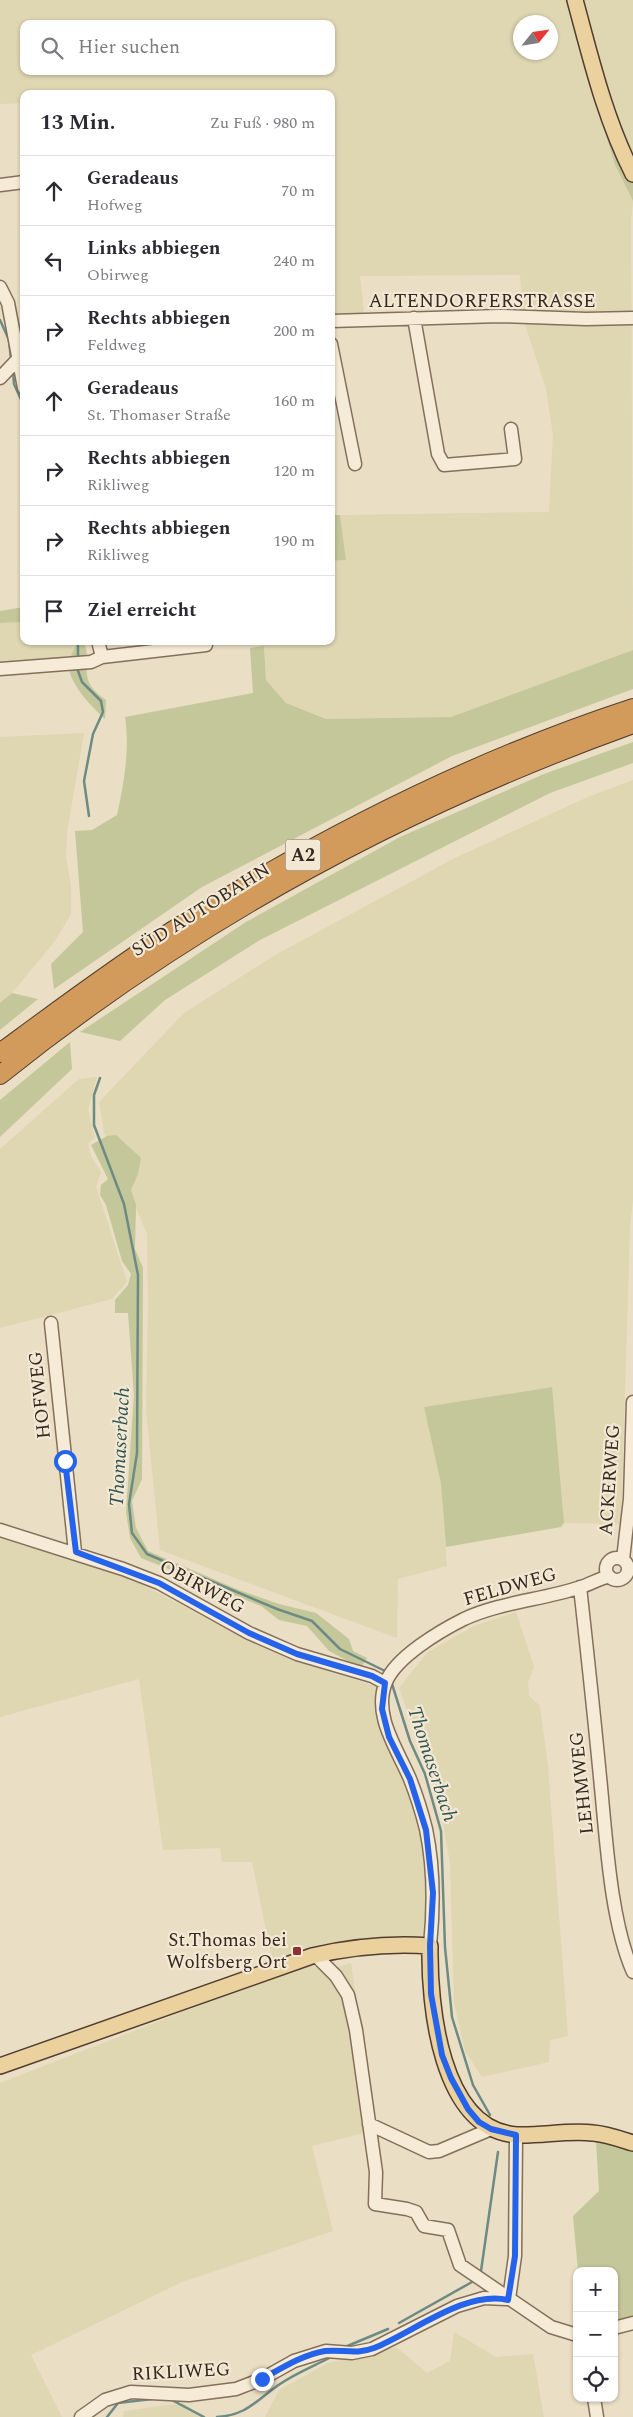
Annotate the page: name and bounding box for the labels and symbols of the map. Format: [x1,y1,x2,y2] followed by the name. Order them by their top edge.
[513,15,558,60] north arrow
[368,287,596,316] street label: ALTENDORFERSTRASSE
[286,840,320,870] road number: A2
[126,856,276,964] street label: SÜD AUTOBAHN
[21,1350,59,1440] street label: HOFWEG
[102,1386,138,1508] water label: Thomaserbach
[592,1423,628,1537] street label: ACKERWEG
[54,1450,77,1473] route start
[154,1552,250,1622] street label: OBIRWEG
[460,1560,560,1614] street label: FELDWEG
[399,1702,465,1826] water label: Thomaserbach
[562,1730,602,1836] street label: LEHMWEG
[166,1926,287,1977] place label: St.Thomas bei Wolfsberg Ort
[291,1945,303,1957] marker: St.Thomas bei Wolfsberg Ort
[131,2355,231,2389] street label: RIKLIWEG
[251,2368,274,2391] route end

